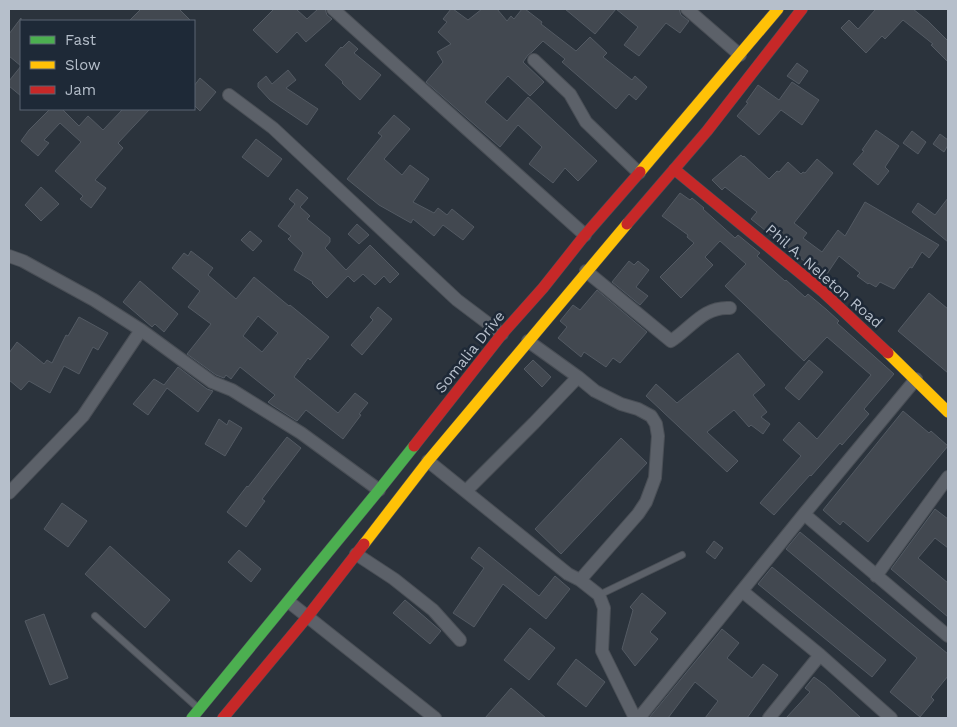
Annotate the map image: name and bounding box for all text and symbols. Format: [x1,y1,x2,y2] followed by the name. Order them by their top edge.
[20,20,195,110] legend
[65,31,97,49] text: Fast
[65,56,101,74] text: Slow
[65,81,96,99] text: Jam
[762,220,886,332] street label: Phil A. Neleton Road
[431,307,509,397] street label: Somalia Drive

